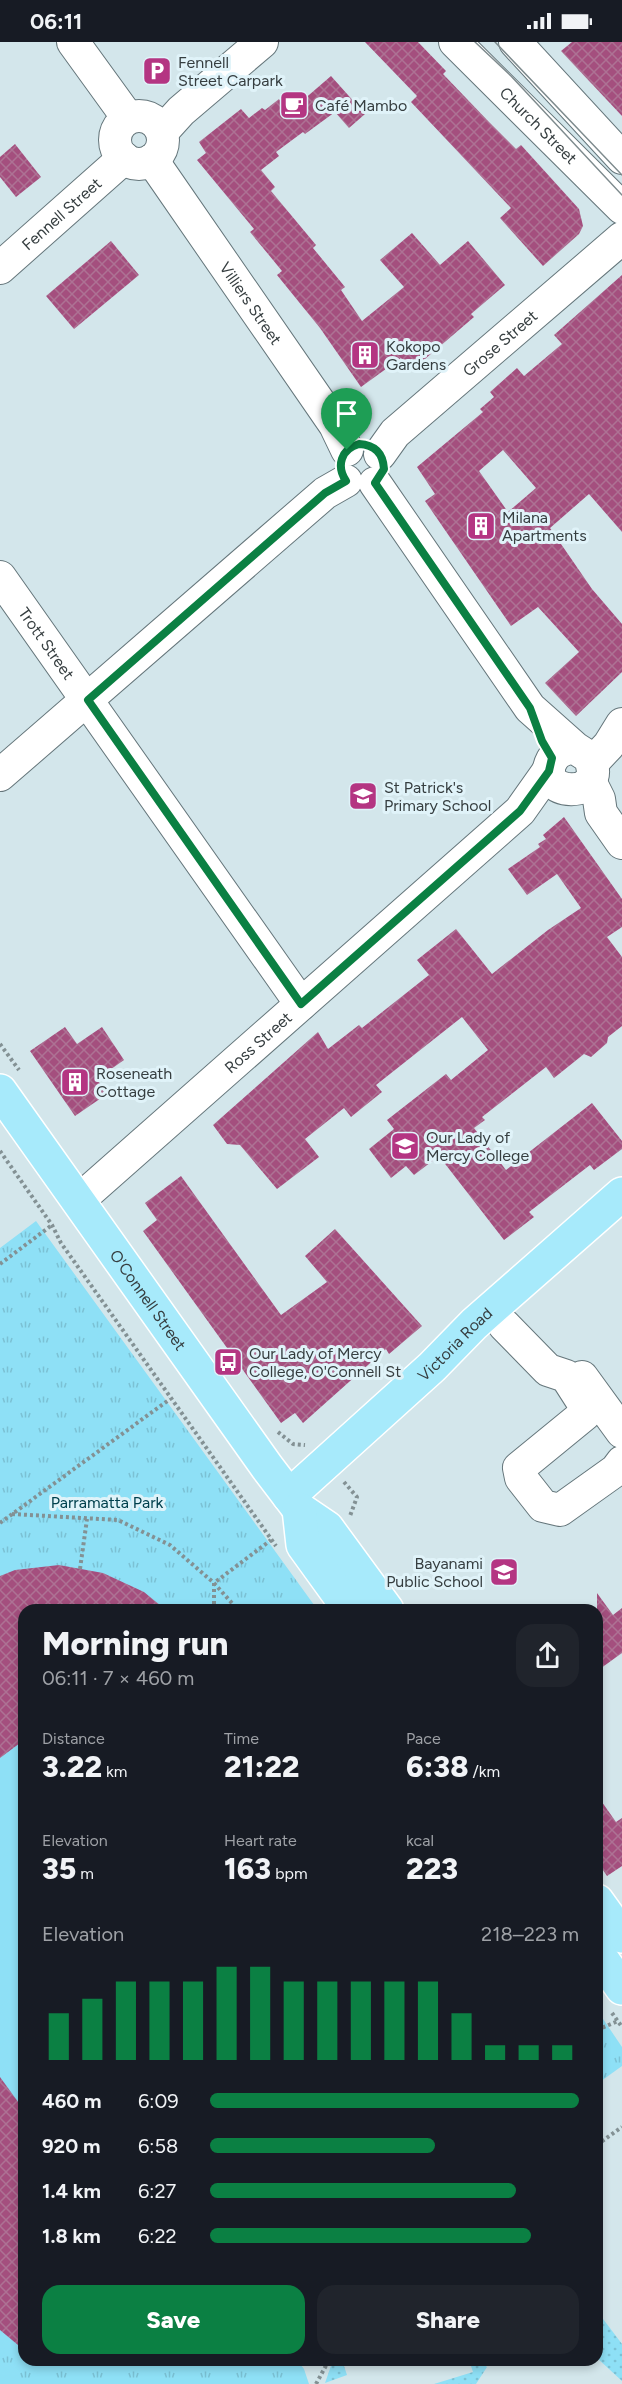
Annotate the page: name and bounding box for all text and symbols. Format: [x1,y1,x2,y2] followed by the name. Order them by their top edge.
[30,8,82,35] text: 06:11
[178,53,283,90] place label: Fennell Street Carpark
[141,55,173,87] parking icon: Fennell Street Carpark
[496,83,581,168] street label: Church Street
[278,89,310,121] cafe icon: Café Mambo
[315,96,407,115] place label: Café Mambo
[18,174,105,254] street label: Fennell Street
[215,259,286,348] street label: Villiers Street
[459,306,541,380] street label: Grose Street
[386,337,446,374] place label: Kokopo Gardens
[349,339,381,371] building icon: Kokopo Gardens
[321,388,372,450] pin
[330,397,363,430] icon: arrive
[502,508,587,545] place label: Milana Apartments
[465,510,497,542] building icon: Milana Apartments
[14,604,78,683] street label: Trott Street
[384,778,491,815] place label: St Patrick's Primary School
[347,780,379,812] school or university icon: St Patrick's Primary School
[221,1008,296,1077] street label: Ross Street
[96,1064,172,1101] place label: Roseneath Cottage
[59,1066,91,1098] building icon: Roseneath Cottage
[426,1128,529,1165] place label: Our Lady of Mercy College
[389,1130,421,1162] school or university icon: Our Lady of Mercy College
[106,1246,190,1354] street label: O'Connell Street
[414,1304,496,1385] street label: Victoria Road
[249,1344,401,1381] place label: Our Lady of Mercy College, O'Connell St
[212,1346,244,1378] bus stop icon: Our Lady of Mercy College, O'Connell St
[51,1493,164,1512] park label: Parramatta Park
[386,1554,483,1591] place label: Bayanami Public School
[488,1556,520,1588] school or university icon: Bayanami Public School
[42,1624,228,1663] text: Morning run
[516,1624,579,1687] button: share
[42,1666,194,1690] text: 06:11 · 7 × 460 m
[42,1729,105,1748] text: Distance
[224,1729,259,1748] text: Time
[406,1729,441,1748] text: Pace
[42,1748,102,1785] text: 3.22
[224,1748,299,1785] text: 21:22
[406,1748,468,1785] text: 6:38
[102,1762,127,1781] text: km
[468,1762,500,1781] text: /km
[42,1831,108,1850] text: Elevation
[224,1831,297,1850] text: Heart rate
[406,1831,434,1850] text: kcal
[42,1850,76,1887] text: 35
[224,1850,271,1887] text: 163
[406,1850,458,1887] text: 223
[76,1864,94,1883] text: m
[271,1864,308,1883] text: bpm
[42,1922,124,1946] text: Elevation
[481,1922,579,1946] text: 218–223 m
[42,2089,101,2113] text: 460 m
[138,2089,179,2113] text: 6:09
[42,2134,100,2158] text: 920 m
[138,2134,178,2158] text: 6:58
[42,2179,101,2203] text: 1.4 km
[138,2179,176,2203] text: 6:27
[42,2224,101,2248] text: 1.8 km
[138,2224,177,2248] text: 6:22
[42,2285,305,2354] button: Save
[317,2285,579,2354] button: Share

